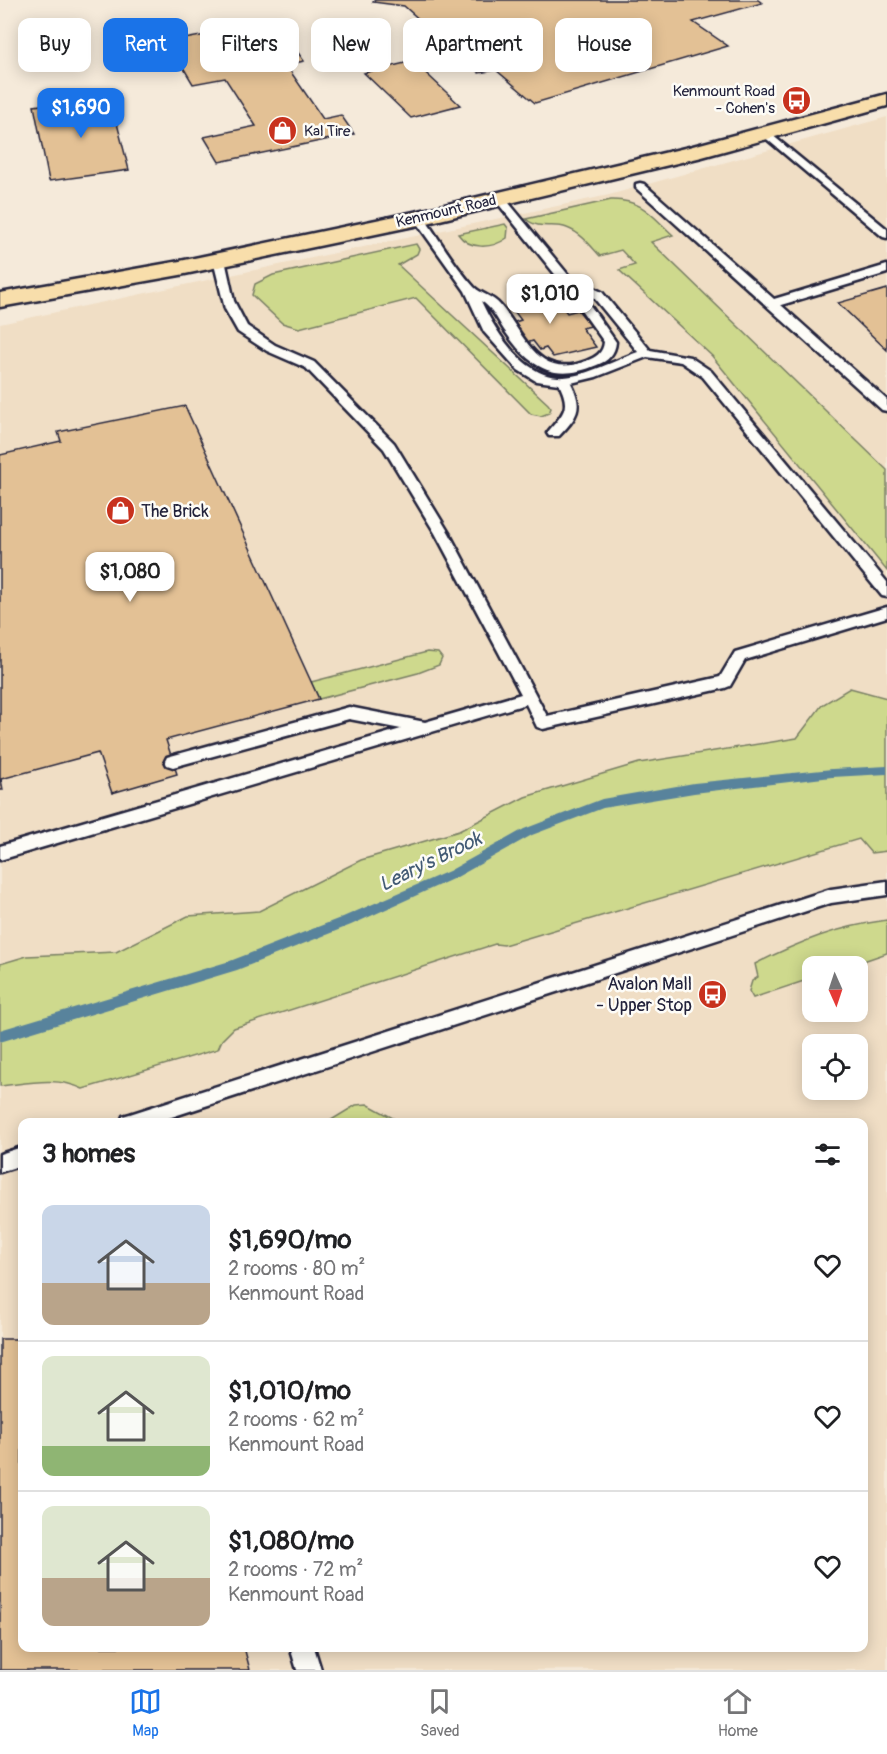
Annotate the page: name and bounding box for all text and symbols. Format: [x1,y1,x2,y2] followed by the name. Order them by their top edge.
[18,18,91,72] chip: Buy
[103,18,188,72] chip: Rent
[200,18,299,72] chip: Filters
[311,18,391,72] chip: New
[403,18,543,72] chip: Apartment
[555,18,652,72] chip: House
[673,82,775,118] place label: Kenmount Road - Cohen's
[780,84,812,116] bus stop icon: Kenmount Road - Cohen's
[32,88,130,139] pin: $1,690
[51,95,111,120] text: $1,690
[267,115,299,147] shop icon: Kal Tire
[304,122,351,141] place label: Kal Tire
[394,191,498,232] street label: Kenmount Road
[501,274,599,325] pin: $1,010
[521,281,579,306] text: $1,010
[104,495,136,527] shop icon: The Brick
[141,500,209,523] place label: The Brick
[81,552,179,603] pin: $1,080
[99,559,161,584] text: $1,080
[375,825,487,897] water label: Leary's Brook
[802,956,868,1022] north arrow
[802,956,868,1100] map controls
[596,973,692,1017] place label: Avalon Mall - Upper Stop
[697,978,729,1010] bus stop icon: Avalon Mall - Upper Stop
[802,1034,868,1100] button: locate
[42,1138,135,1170] text: 3 homes
[811,1138,844,1171] icon: filters
[228,1224,352,1256] text: $1,690/mo
[90,1229,162,1301] icon: home
[811,1249,844,1282] icon: heart
[228,1256,365,1281] text: 2 rooms · 80 m²
[228,1281,364,1306] text: Kenmount Road
[228,1375,351,1407] text: $1,010/mo
[90,1380,162,1452] icon: home
[811,1400,844,1433] icon: heart
[228,1407,364,1432] text: 2 rooms · 62 m²
[228,1432,364,1457] text: Kenmount Road
[228,1525,354,1557] text: $1,080/mo
[90,1530,162,1602] icon: home
[811,1550,844,1583] icon: heart
[228,1557,363,1582] text: 2 rooms · 72 m²
[228,1582,364,1607] text: Kenmount Road
[129,1685,162,1741] tab: Map
[420,1685,460,1741] tab: Saved
[718,1685,758,1741] tab: Home

